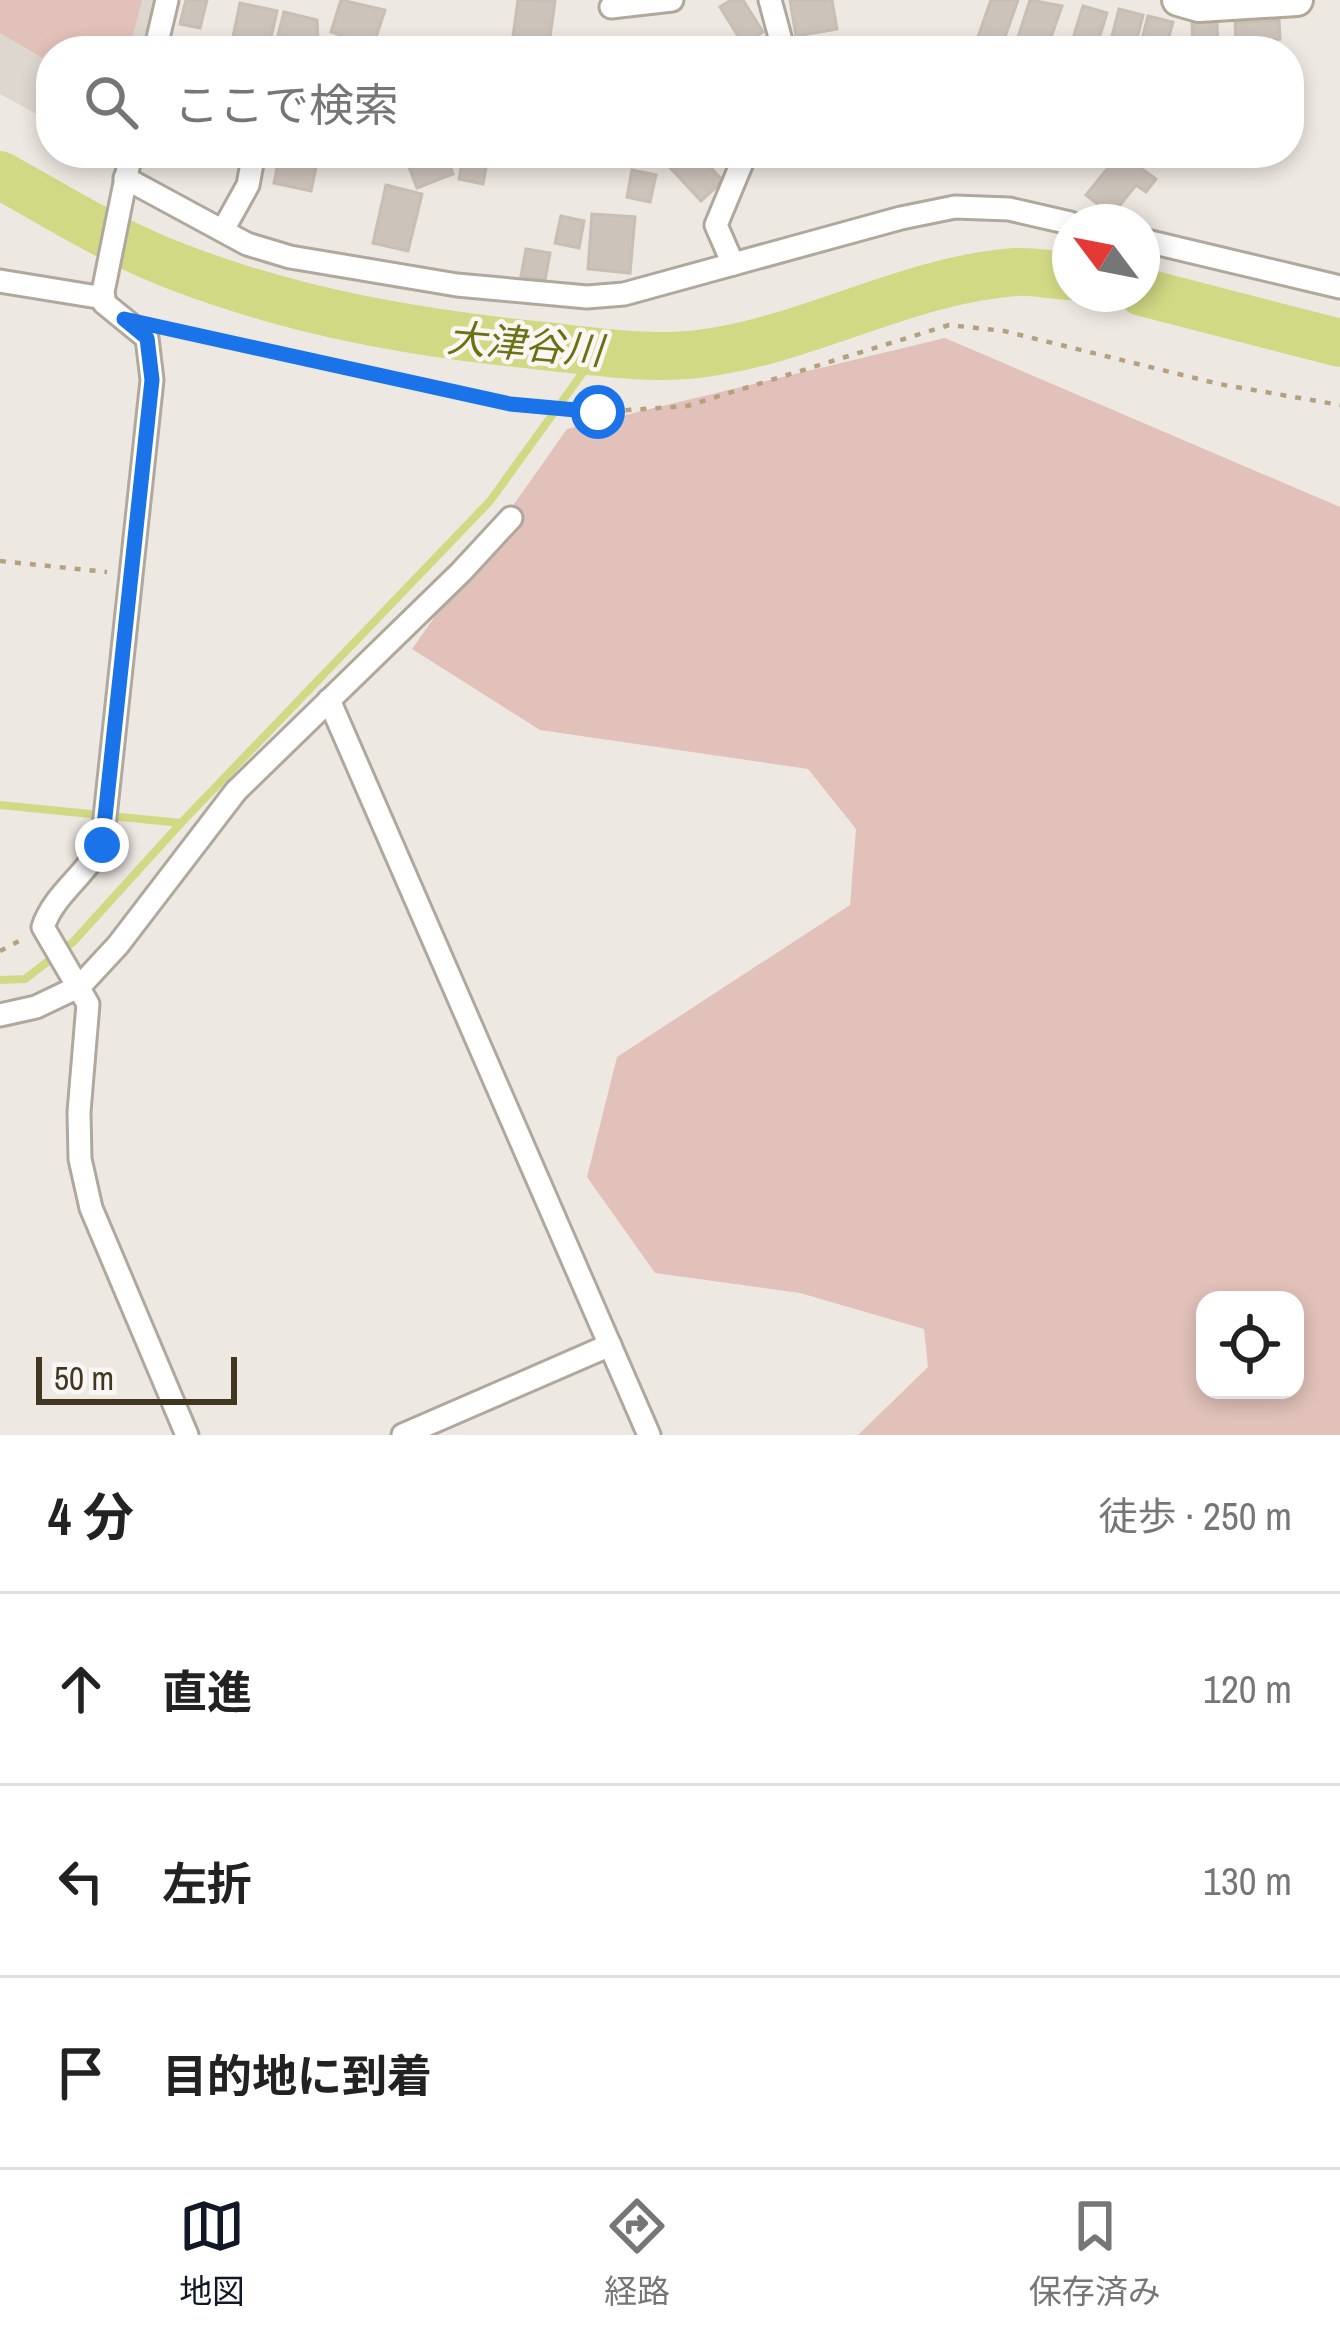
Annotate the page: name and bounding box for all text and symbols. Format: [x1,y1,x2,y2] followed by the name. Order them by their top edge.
[36,36,1304,168] search box
[78,69,144,135] icon: search
[174,74,399,135] text: ここで検索
[1052,204,1160,312] north arrow
[445,311,609,377] water label: 大津谷川
[571,385,625,439] route start
[75,818,129,872] route end
[1196,1291,1304,1399] map controls
[1196,1291,1304,1399] button: locate
[36,1351,237,1404] scale bar
[54,1356,114,1400] text: 50 m
[48,1482,134,1551] text: 4 分
[1098,1490,1292,1542] text: 徒歩 · 250 m
[48,1656,114,1722] icon: ahead
[162,1661,252,1722] text: 直進
[1203,1663,1292,1715] text: 120 m
[48,1848,114,1914] icon: left
[162,1853,252,1914] text: 左折
[1203,1855,1292,1907] text: 130 m
[48,2040,114,2106] icon: arrive
[162,2045,432,2106] text: 目的地に到着
[179,2193,245,2313] tab: 地図
[604,2193,670,2313] tab: 経路
[1029,2193,1161,2313] tab: 保存済み

